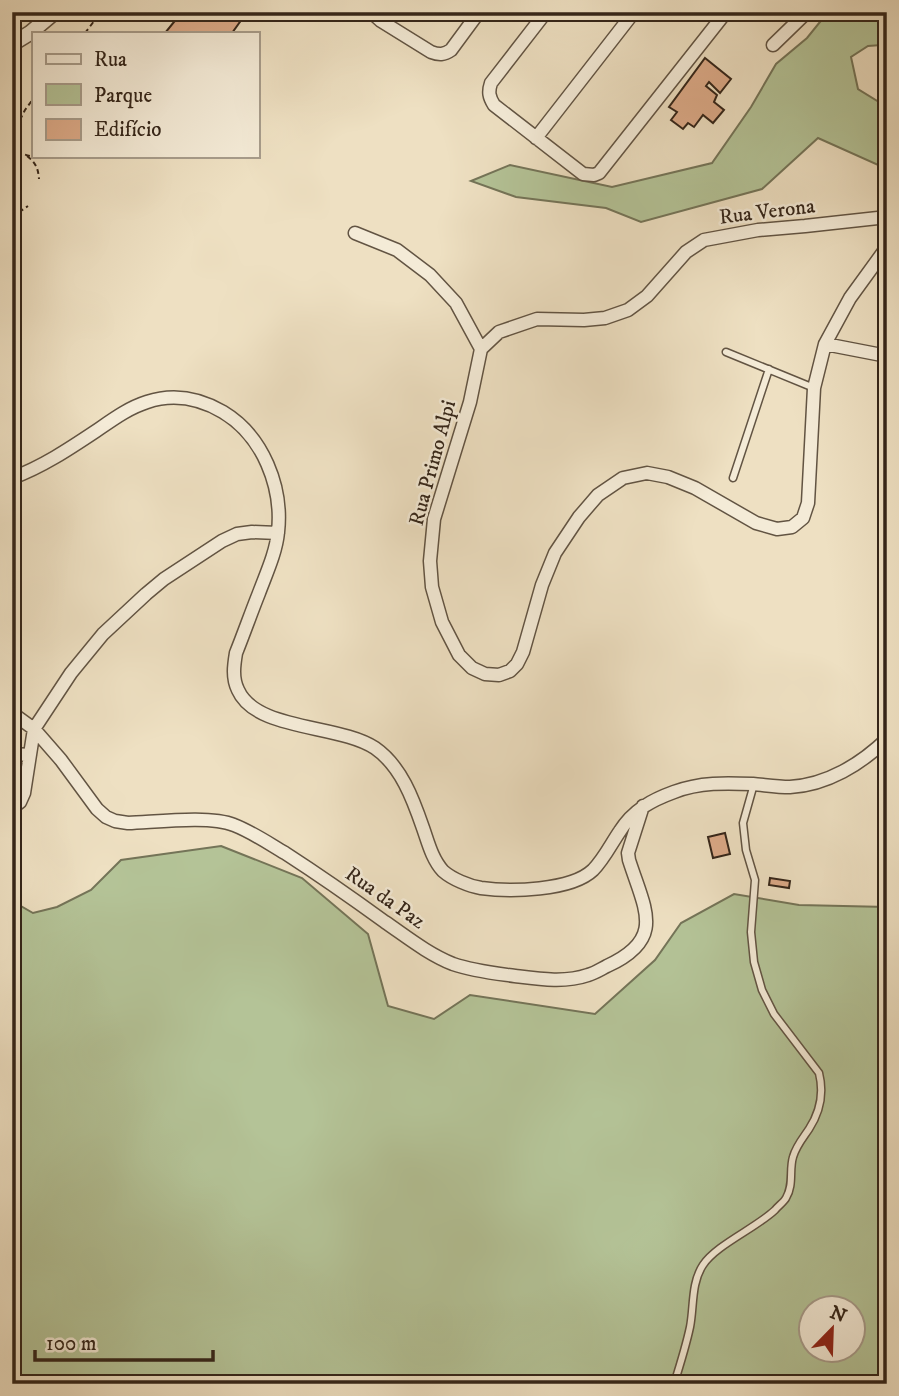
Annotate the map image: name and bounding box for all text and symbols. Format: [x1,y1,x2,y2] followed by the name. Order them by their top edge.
[32,32,259,158] legend
[94,47,127,73] text: Rua
[94,83,152,109] text: Parque
[94,117,162,143] text: Edifício
[718,193,816,231] street label: Rua Verona
[404,397,462,529] street label: Rua Primo Alpi
[340,861,430,935] street label: Rua da Paz
[797,1294,867,1364] north arrow
[826,1301,850,1329] text: N
[35,1319,214,1363] scale bar
[46,1331,97,1357] text: 100 m

